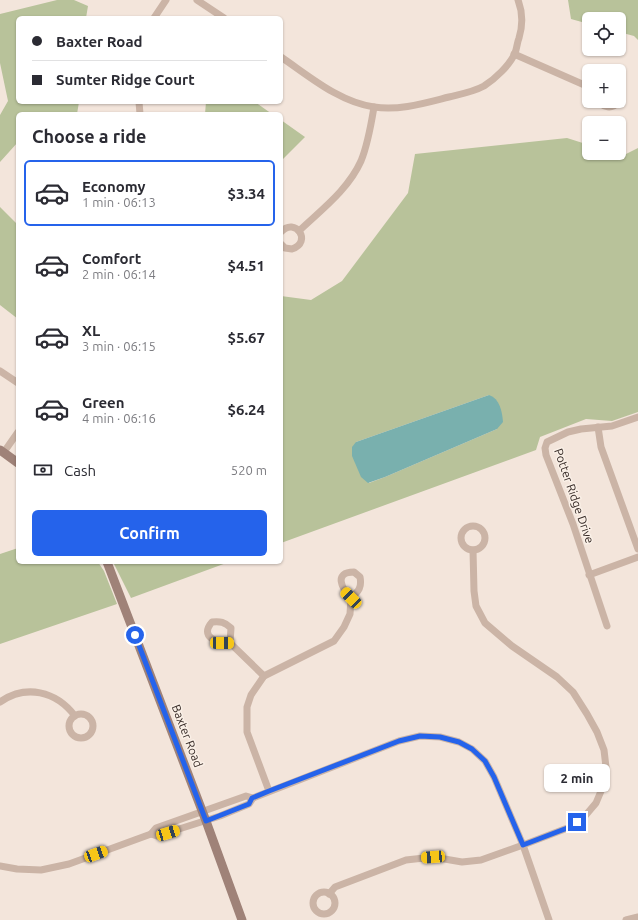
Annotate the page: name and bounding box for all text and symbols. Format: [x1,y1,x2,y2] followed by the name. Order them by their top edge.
[582,12,626,160] map controls
[582,12,626,56] button: locate
[56,33,143,50] text: Baxter Road
[582,64,626,108] button: +
[56,71,195,88] text: Sumter Ridge Court
[582,116,626,160] button: −
[32,126,146,146] text: Choose a ride
[34,175,70,211] icon: car
[82,178,146,195] text: Economy
[227,185,265,202] text: $3.34
[82,195,156,209] text: 1 min · 06:13
[34,247,70,283] icon: car
[82,250,141,267] text: Comfort
[227,257,265,274] text: $4.51
[82,267,156,281] text: 2 min · 06:14
[34,319,70,355] icon: car
[82,322,100,339] text: XL
[227,329,265,346] text: $5.67
[82,339,156,353] text: 3 min · 06:15
[34,391,70,427] icon: car
[82,394,124,411] text: Green
[227,401,265,418] text: $6.24
[82,411,156,425] text: 4 min · 06:16
[552,447,597,545] street label: Potter Ridge Drive
[32,459,54,481] icon: cash
[64,462,96,479] text: Cash
[231,463,267,477] text: 520 m
[32,510,267,556] button: Confirm
[338,585,364,611] car
[126,626,144,644] route start
[210,637,234,649] car
[170,703,205,769] street label: Baxter Road
[544,764,610,792] callout: 2 min
[561,771,593,785] text: 2 min
[568,813,586,831] route end
[155,824,181,842] car
[83,844,109,864] car
[421,850,445,864] car

